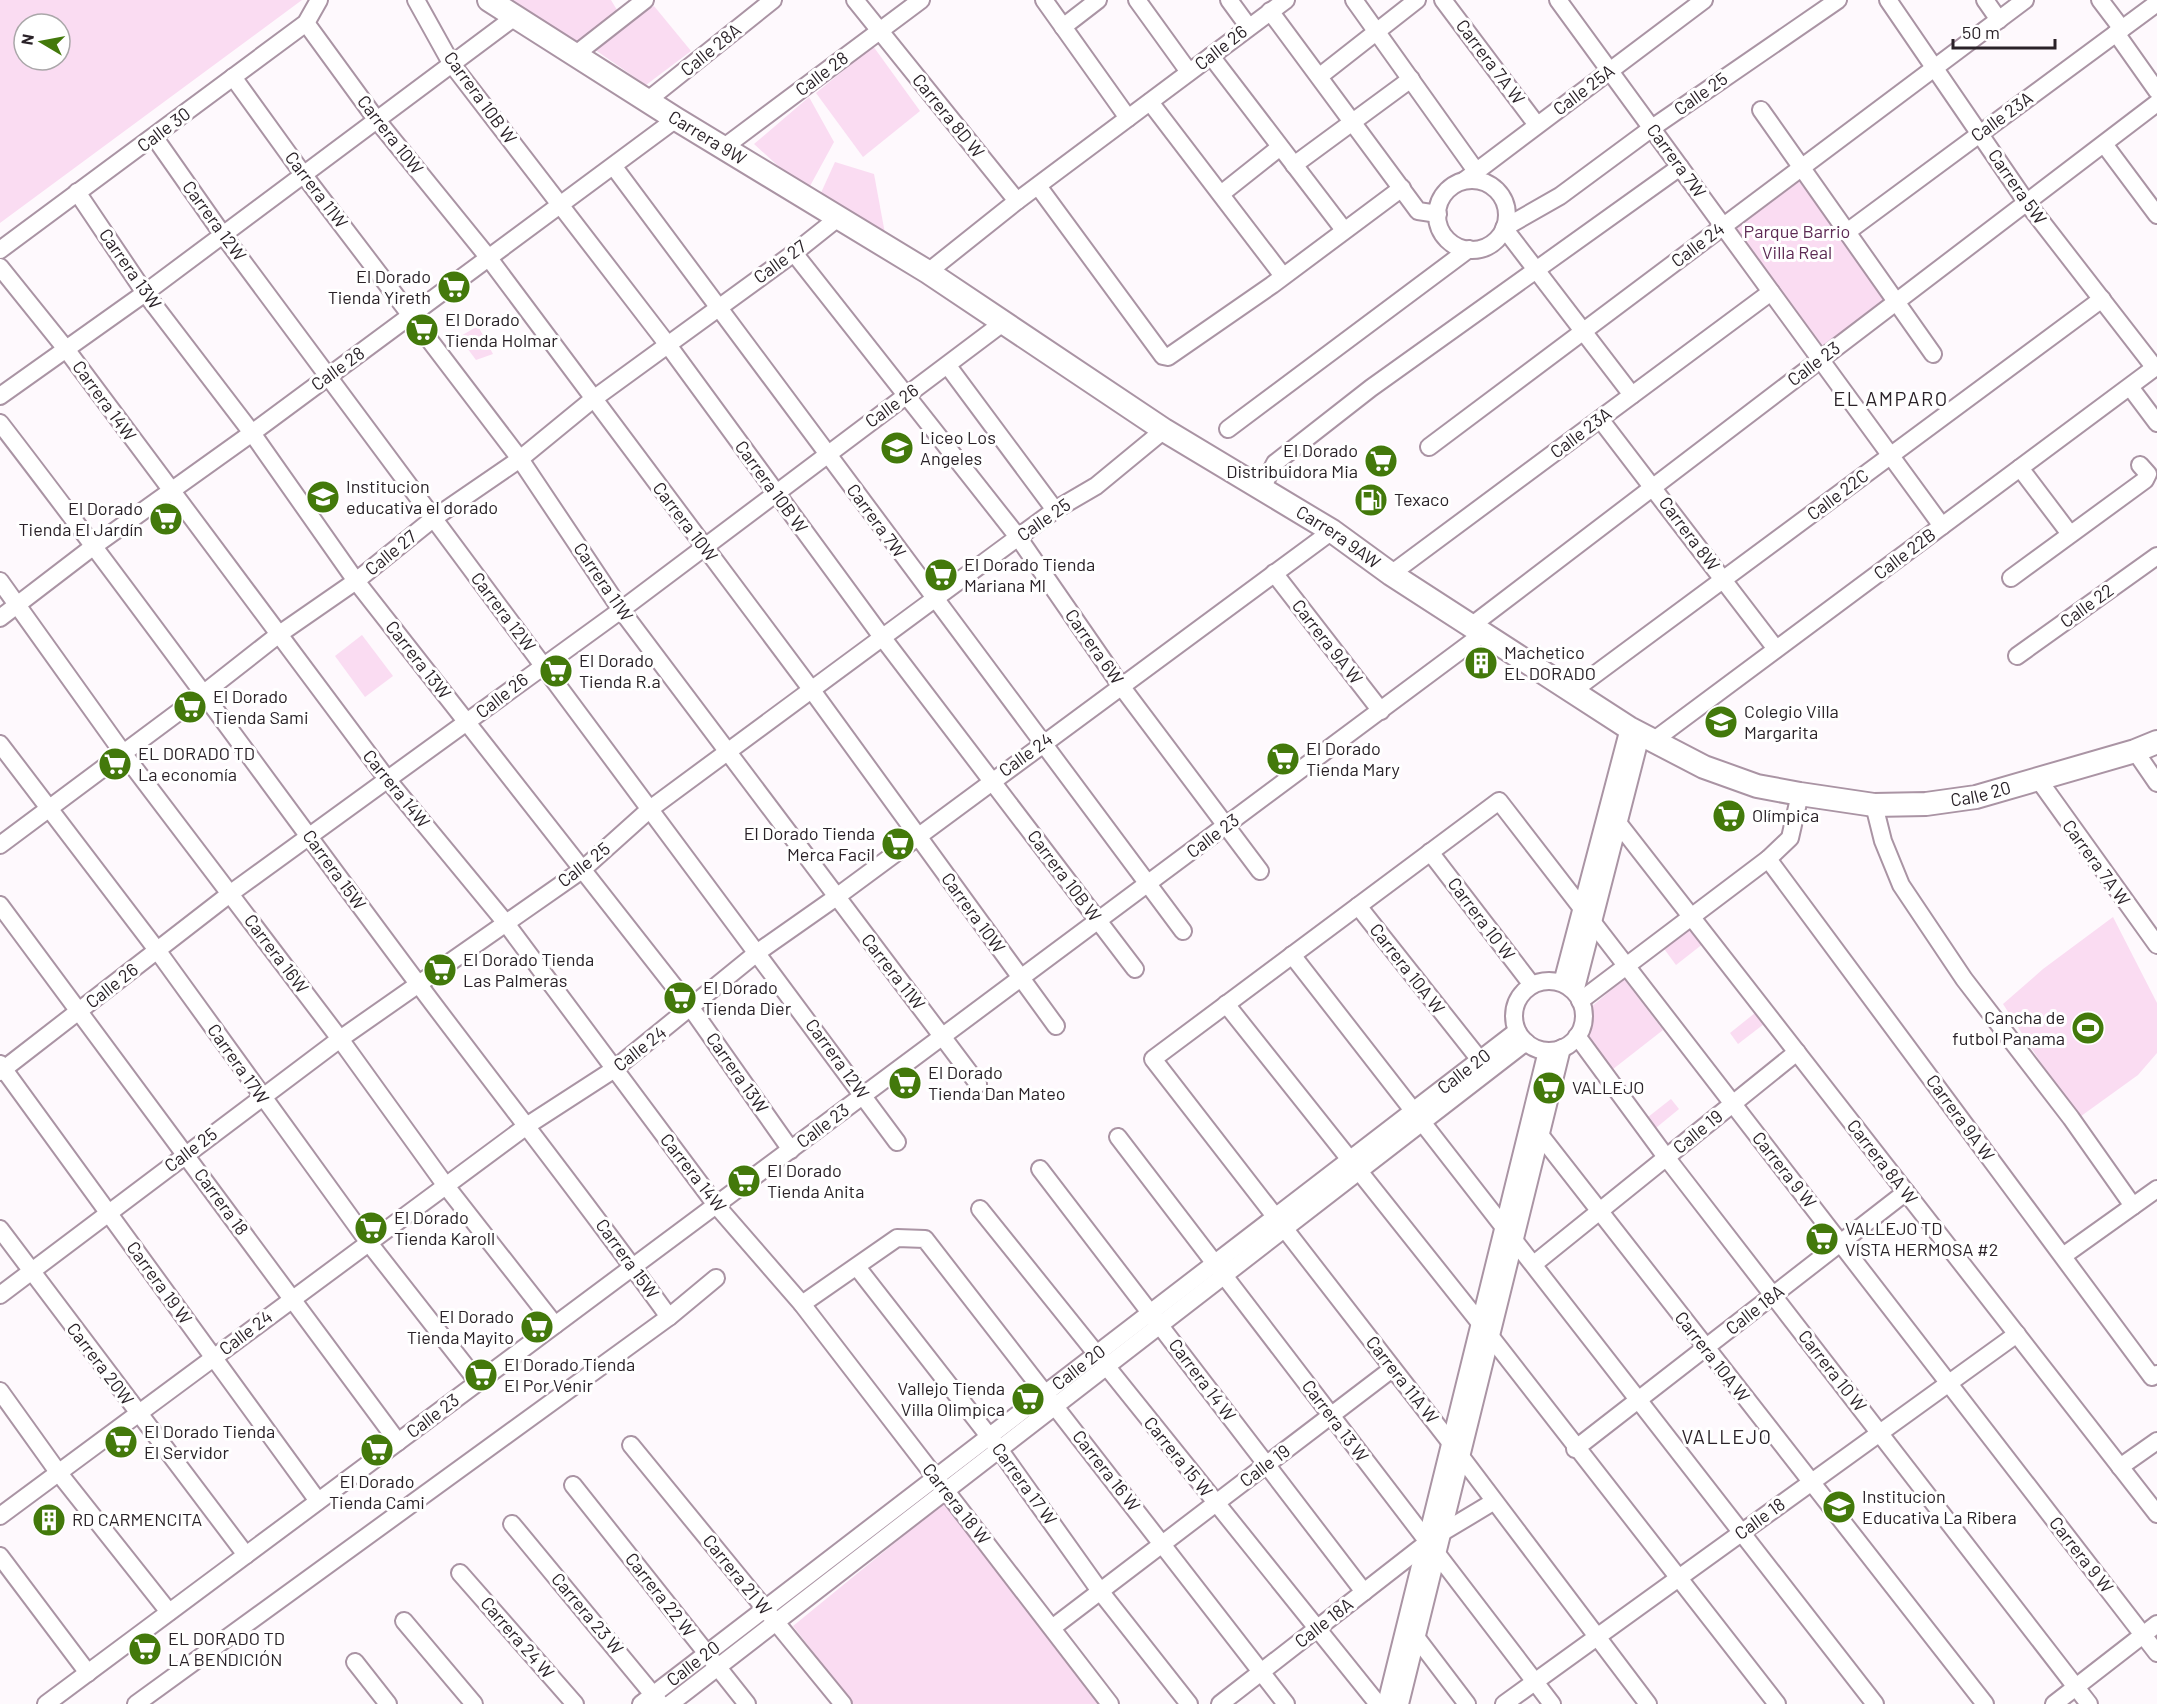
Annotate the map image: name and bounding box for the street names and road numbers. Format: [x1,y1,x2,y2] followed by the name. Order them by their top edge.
[1452,15,1530,108] street label: Carrera 7A W
[676,18,745,80] street label: Calle 28A
[1190,20,1251,74] street label: Calle 26
[791,46,852,100] street label: Calle 28
[440,47,522,148] street label: Carrera 10B W
[1548,59,1619,119] street label: Calle 25A
[1669,67,1731,120] street label: Calle 25
[908,69,989,162] street label: Carrera 8D W
[1966,86,2037,146] street label: Calle 23A
[353,90,429,178] street label: Carrera 10W
[132,102,194,156] street label: Calle 30
[665,105,751,169] street label: Carrera 9W
[1643,119,1711,202] street label: Carrera 7W
[1984,144,2052,229] street label: Carrera 5W
[281,147,353,232] street label: Carrera 11W
[178,176,251,265] street label: Carrera 12W
[1666,217,1728,271] street label: Calle 24
[95,224,167,313] street label: Carrera 13W
[749,234,810,288] street label: Calle 27
[1783,336,1844,390] street label: Calle 23
[306,342,368,395] street label: Calle 28
[68,356,141,445] street label: Carrera 14W
[861,379,922,432] street label: Calle 26
[1545,402,1616,462] street label: Calle 23A
[731,436,813,537] street label: Carrera 10B W
[1802,464,1873,525] street label: Calle 22C
[649,477,723,566] street label: Carrera 10W
[843,479,911,562] street label: Carrera 7W
[1655,492,1725,575] street label: Carrera 8W
[1012,493,1074,546] street label: Calle 25
[1292,500,1385,573] street label: Carrera 9AW
[1869,523,1940,584] street label: Calle 22B
[360,525,421,580] street label: Calle 27
[569,538,638,625] street label: Carrera 11W
[467,567,541,656] street label: Carrera 12W
[2055,578,2117,632] street label: Calle 22
[1288,595,1368,688] street label: Carrera 9A W
[1061,604,1129,689] street label: Carrera 6W
[381,616,456,703] street label: Carrera 13W
[471,668,532,722] street label: Calle 26
[994,727,1057,781] street label: Calle 24
[359,745,435,832] street label: Carrera 14W
[1949,776,2013,810] street label: Calle 20
[1182,808,1243,862] street label: Calle 23
[2058,815,2135,910] street label: Carrera 7A W
[298,825,371,914] street label: Carrera 15W
[1023,825,1107,926] street label: Carrera 10B W
[553,837,614,891] street label: Calle 25
[937,868,1011,957] street label: Carrera 10W
[1444,873,1520,964] street label: Carrera 10 W
[240,910,314,997] street label: Carrera 16W
[1366,919,1450,1018] street label: Carrera 10A W
[857,929,930,1014] street label: Carrera 11W
[81,958,142,1012] street label: Calle 26
[801,1014,874,1103] street label: Carrera 12W
[203,1019,274,1108] street label: Carrera 17W
[609,1021,670,1076] street label: Calle 24
[702,1028,774,1117] street label: Carrera 13W
[1432,1043,1495,1098] street label: Calle 20
[1922,1070,2000,1165] street label: Carrera 9A W
[792,1098,853,1152] street label: Calle 23
[1668,1105,1727,1158] street label: Calle 19
[1843,1115,1923,1208] street label: Carrera 8A W
[160,1122,221,1176] street label: Calle 25
[1748,1127,1821,1212] street label: Carrera 9 W
[656,1129,731,1216] street label: Carrera 14W
[190,1164,254,1239] street label: Carrera 18
[591,1214,664,1303] street label: Carrera 15W
[122,1237,197,1328] street label: Carrera 19 W
[1721,1280,1788,1339] street label: Calle 18A
[214,1305,276,1359] street label: Calle 24
[1671,1307,1755,1406] street label: Carrera 10A W
[63,1318,139,1409] street label: Carrera 20W
[1794,1325,1872,1416] street label: Carrera 10 W
[1362,1331,1444,1428] street label: Carrera 11A W
[1165,1334,1241,1425] street label: Carrera 14 W
[1047,1340,1109,1394] street label: Calle 20
[1298,1375,1374,1466] street label: Carrera 13 W
[402,1388,463,1442] street label: Calle 23
[1140,1412,1218,1501] street label: Carrera 15 W
[1068,1425,1145,1515] street label: Carrera 16 W
[988,1438,1062,1529] street label: Carrera 17 W
[1235,1439,1294,1491] street label: Calle 19
[918,1458,995,1549] street label: Carrera 18 W
[1730,1492,1789,1544] street label: Calle 18
[2045,1512,2118,1597] street label: Carrera 9 W
[699,1530,777,1619] street label: Carrera 21 W
[621,1548,701,1641] street label: Carrera 22 W
[547,1568,628,1659] street label: Carrera 23 W
[476,1592,559,1683] street label: Carrera 24 W
[1290,1593,1357,1652] street label: Calle 18A
[662,1636,724,1690] street label: Calle 20

